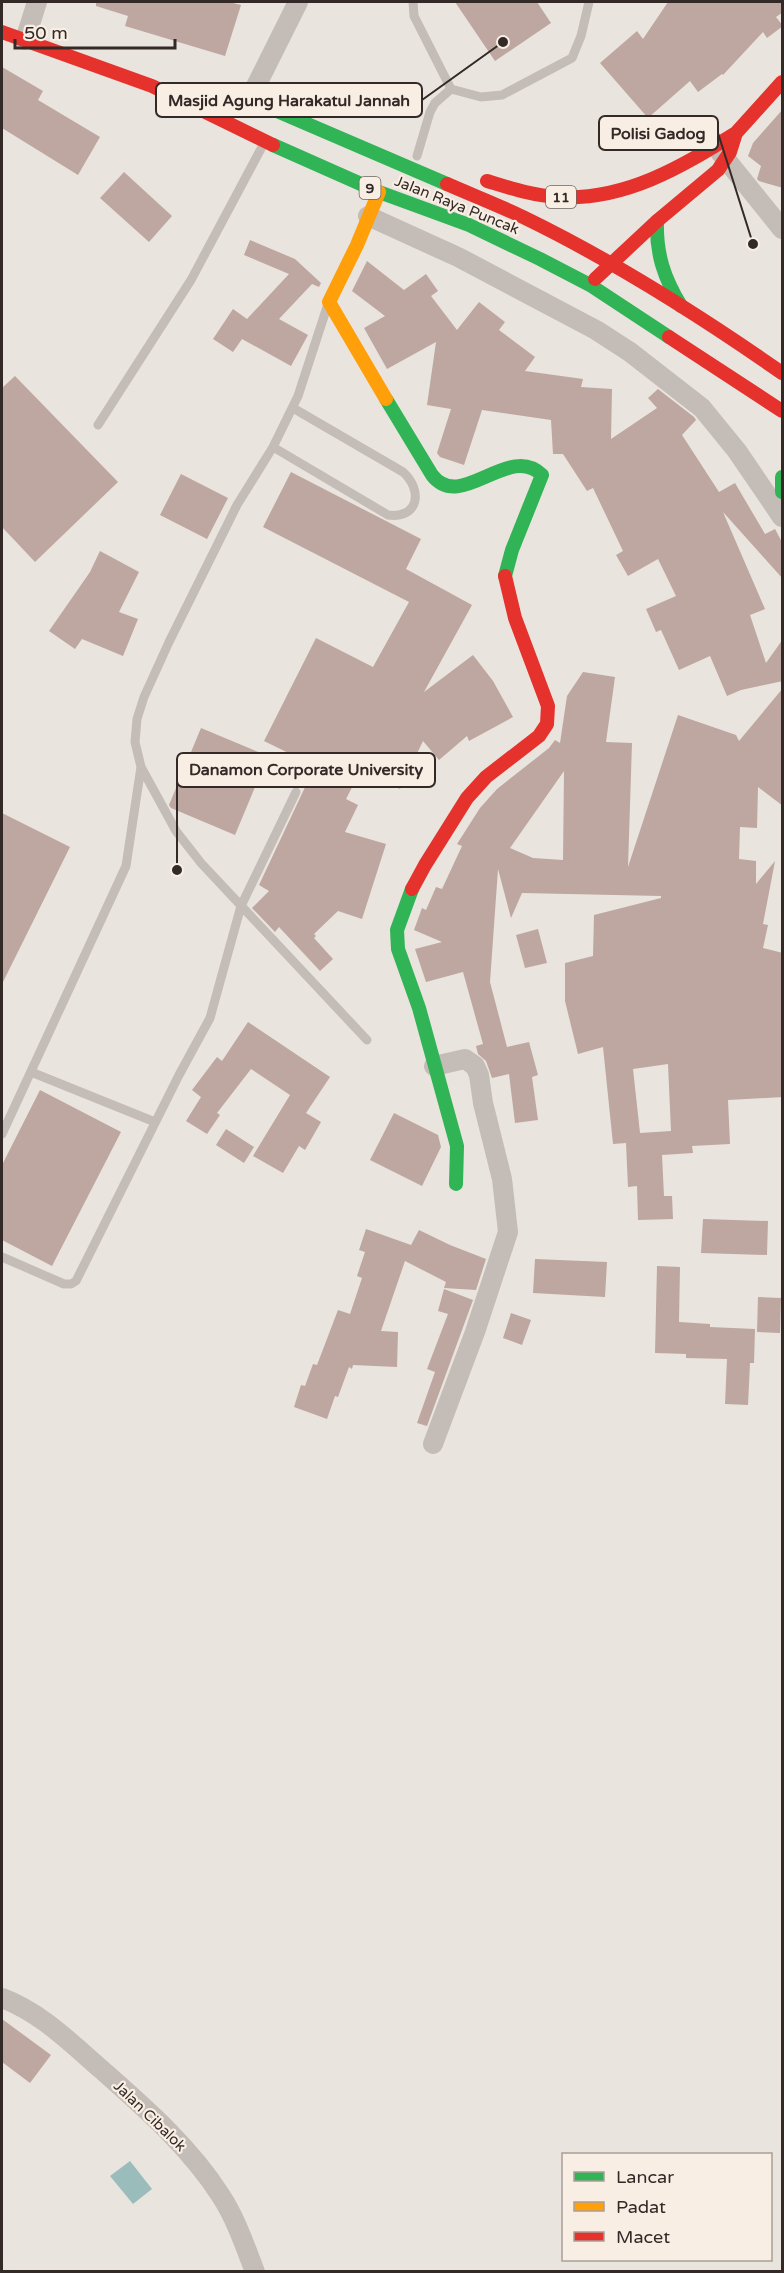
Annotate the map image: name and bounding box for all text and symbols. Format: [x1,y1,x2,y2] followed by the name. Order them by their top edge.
[15,12,176,50] scale bar
[24,22,68,44] text: 50 m
[156,83,422,117] callout: Masjid Agung Harakatul Jannah
[168,91,410,111] text: Masjid Agung Harakatul Jannah
[599,116,718,150] callout: Polisi Gadog
[610,124,706,144] text: Polisi Gadog
[392,172,522,238] street label: Jalan Raya Puncak
[360,177,380,199] road number: 9
[546,186,576,208] road number: 11
[177,753,435,787] callout: Danamon Corporate University
[189,760,423,780] text: Danamon Corporate University
[110,2077,190,2155] street label: Jalan Cibalok
[562,2153,772,2261] legend
[616,2166,674,2188] text: Lancar
[616,2196,666,2218] text: Padat
[616,2226,670,2248] text: Macet

